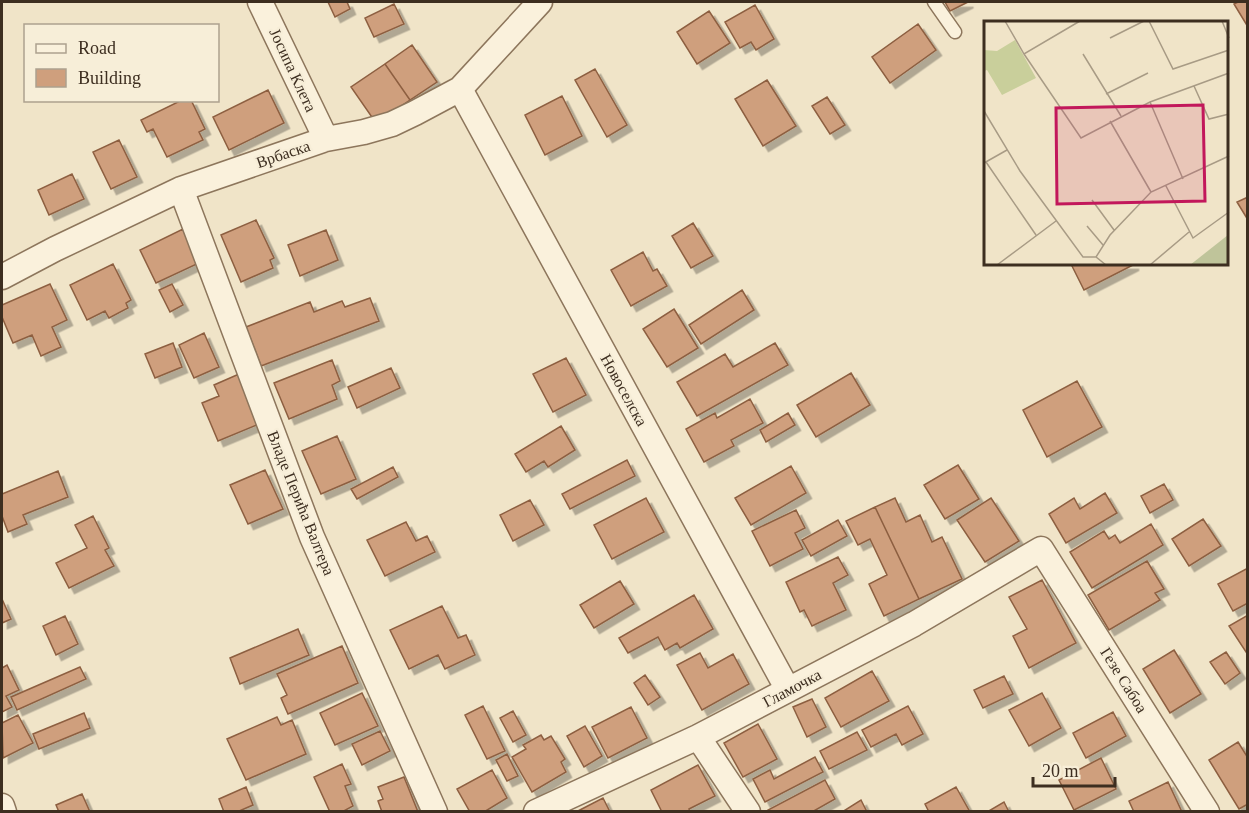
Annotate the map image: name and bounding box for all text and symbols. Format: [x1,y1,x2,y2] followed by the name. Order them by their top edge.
[984,21,1228,266] inset map
[24,24,219,102] legend
[266,26,320,114] street label: Јосипа Клета
[78,38,116,58] text: Road
[78,68,141,88] text: Building
[254,137,312,172] street label: Врбаска
[597,351,651,429] street label: Новоселска
[263,428,338,578] street label: Владе Перића Валтера
[1097,644,1151,716] street label: Гезе Сабоа
[760,666,824,710] street label: Гламочка
[1033,750,1116,788] scale bar
[1042,761,1079,781] text: 20 m

